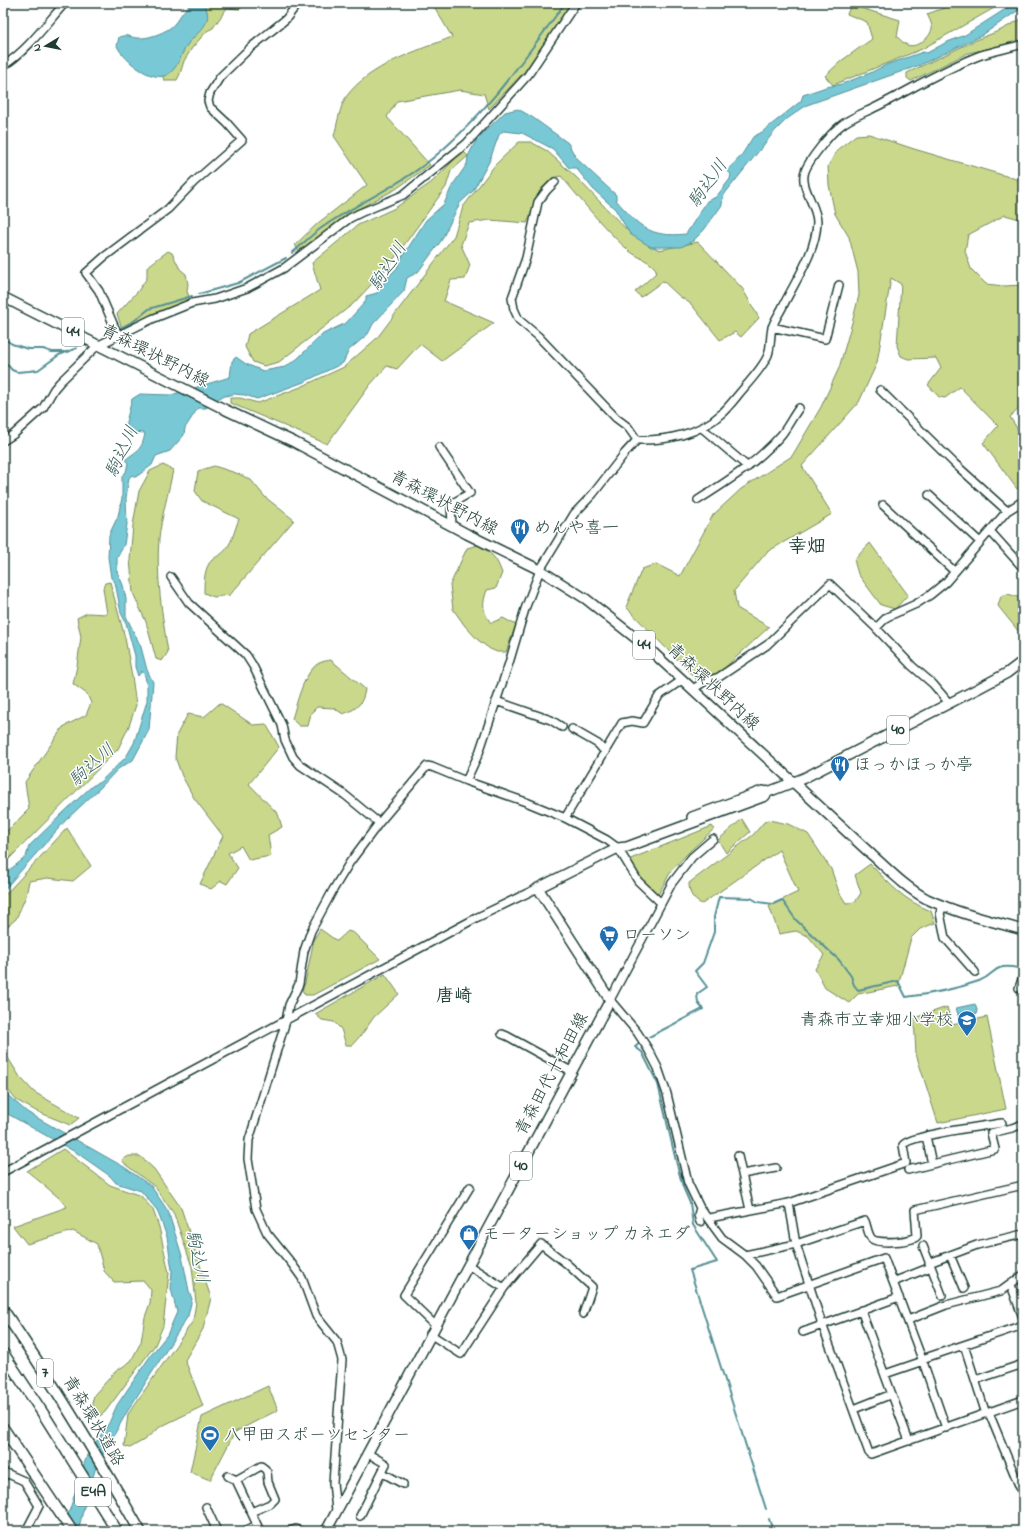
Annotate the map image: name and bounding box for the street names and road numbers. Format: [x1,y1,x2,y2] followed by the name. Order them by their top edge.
[62,318,84,346] road number: 44
[96,318,214,394] street label: 青森環状野内線
[386,464,502,542] street label: 青森環状野内線
[633,631,655,659] road number: 44
[661,637,765,737] street label: 青森環状野内線
[887,716,909,744] road number: 40
[509,1008,595,1140] street label: 青森田代十和田線
[510,1152,532,1180] road number: 40
[37,1359,53,1387] road number: 7
[56,1371,130,1471] street label: 青森環状道路
[75,1478,111,1506] road number: E4A

